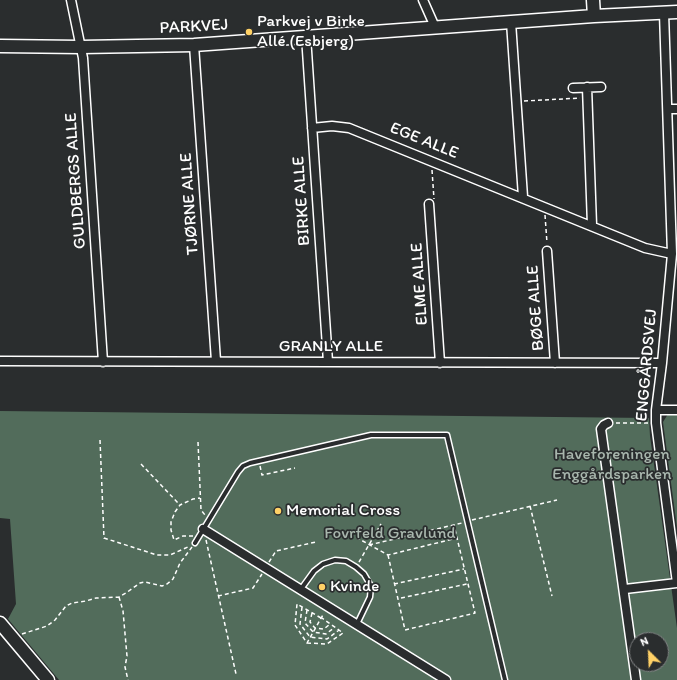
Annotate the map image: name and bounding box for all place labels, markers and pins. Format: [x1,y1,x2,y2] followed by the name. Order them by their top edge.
[257,12,365,52] place label: Parkvej v Birke Allé (Esbjerg)
[244,27,254,37] marker: Parkvej v Birke Allé (Esbjerg)
[286,501,400,521] place label: Memorial Cross
[273,506,283,516] marker: Memorial Cross
[330,577,379,597] place label: Kvinde
[317,582,327,592] marker: Kvinde

